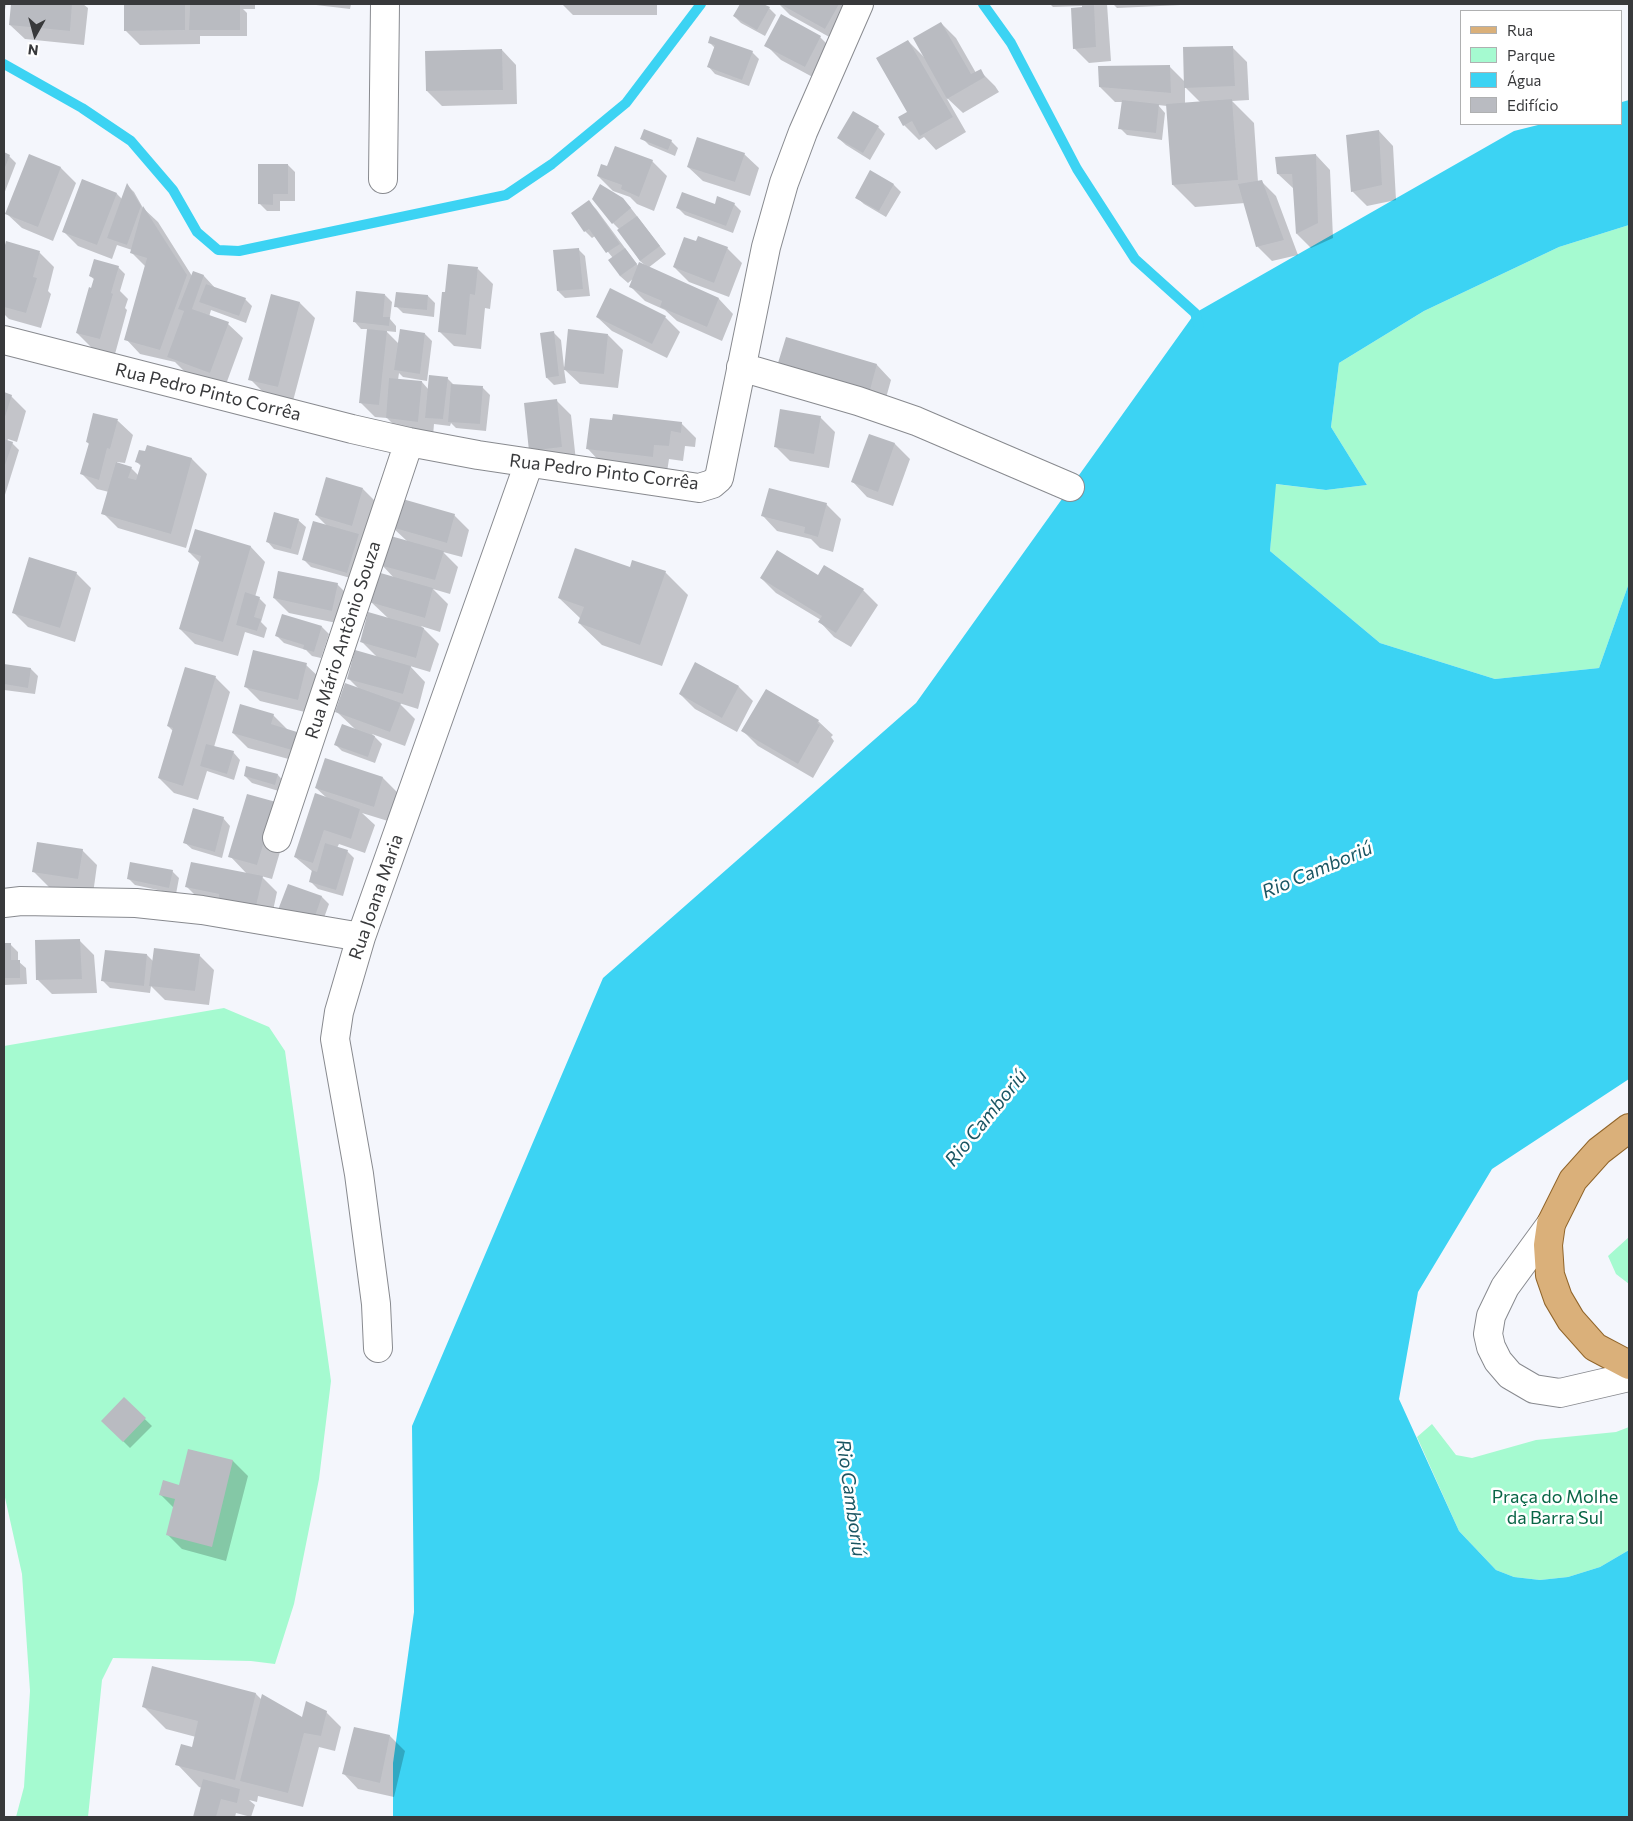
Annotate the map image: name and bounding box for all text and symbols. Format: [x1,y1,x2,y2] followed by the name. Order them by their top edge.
[10,10,60,60] north arrow
[1460,10,1623,125] legend
[1507,21,1533,39] text: Rua
[27,41,39,59] text: N
[1507,46,1555,64] text: Parque
[1507,71,1541,89] text: Água
[1507,96,1558,114] text: Edifício
[113,358,303,426] street label: Rua Pedro Pinto Corrêa
[508,450,700,494] street label: Rua Pedro Pinto Corrêa
[301,538,385,742] street label: Rua Mário Antônio Souza
[344,831,408,963] street label: Rua Joana Maria
[1258,836,1376,904] water label: Rio Camboriú
[940,1065,1032,1171] water label: Rio Camboriú
[832,1438,870,1558] water label: Rio Camboriú
[1492,1486,1618,1528] park label: Praça do Molhe da Barra Sul

